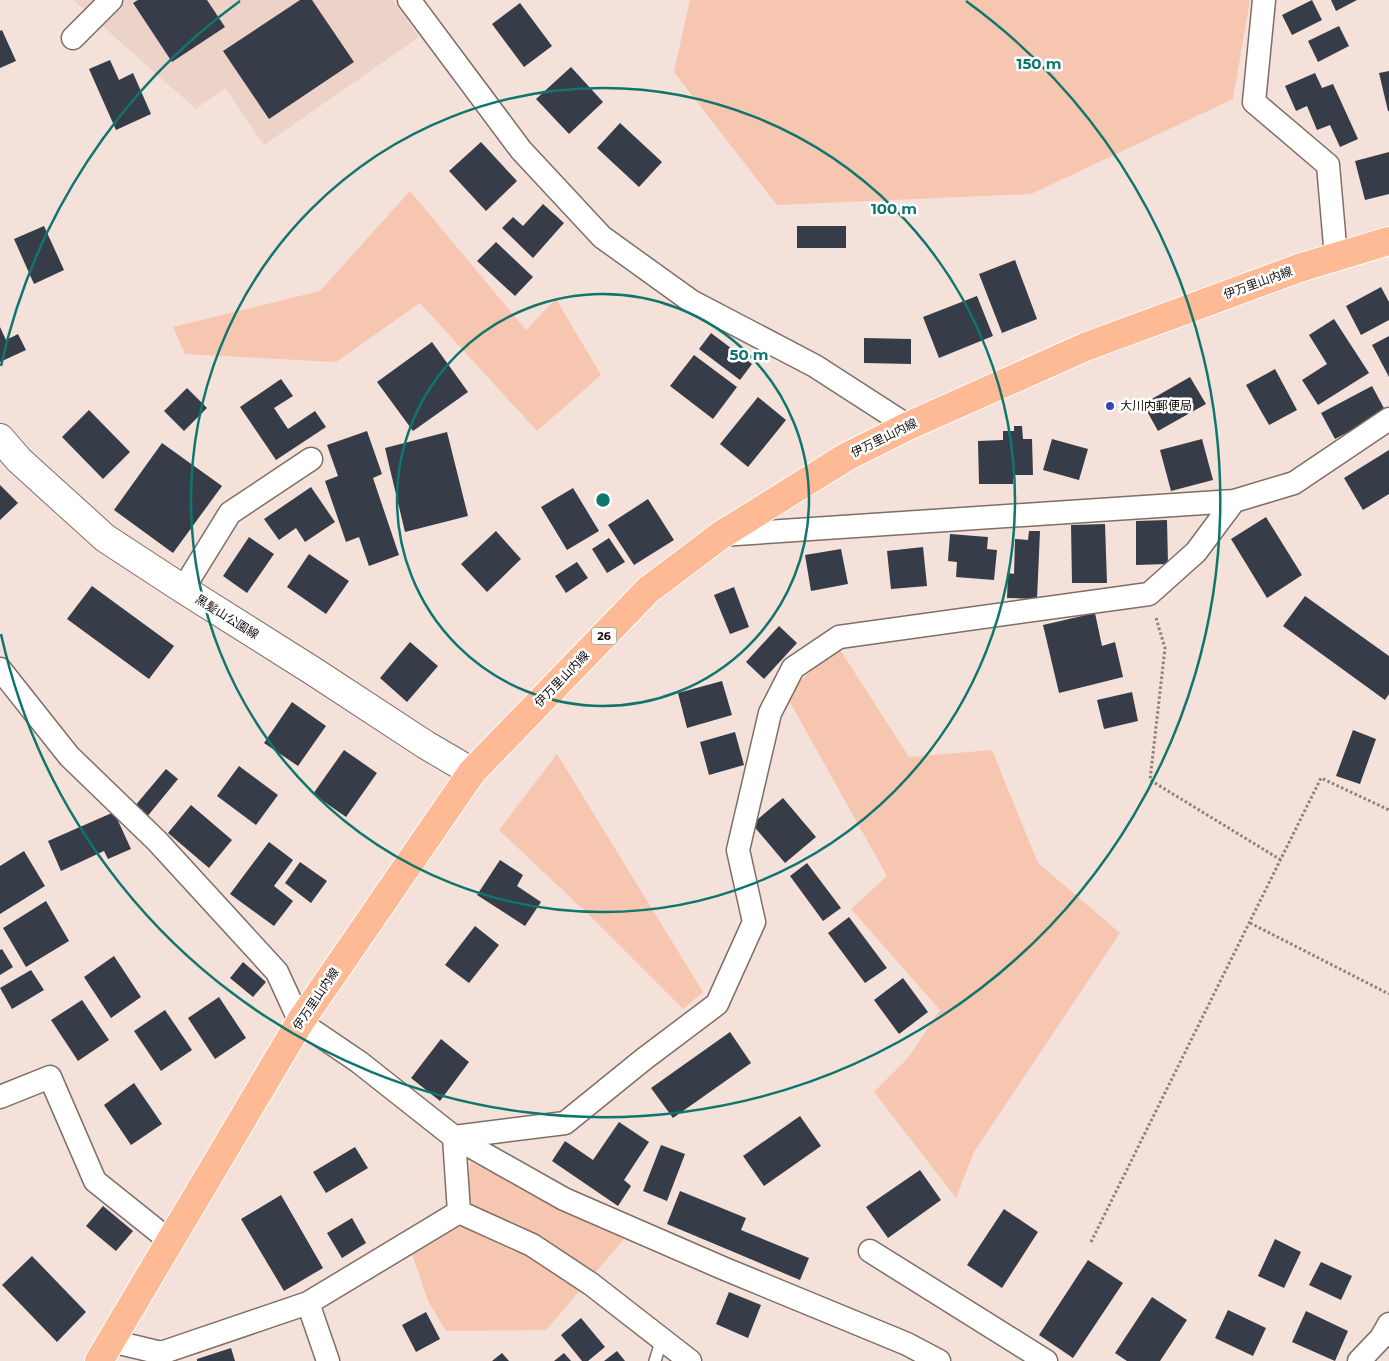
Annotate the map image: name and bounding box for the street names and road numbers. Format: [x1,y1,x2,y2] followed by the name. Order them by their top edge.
[1221,263,1294,302] street label: 伊万里山内線
[848,415,919,460] street label: 伊万里山内線
[193,591,262,642] street label: 黒髪山公園線
[592,628,616,644] road number: 26
[531,648,592,710] street label: 伊万里山内線
[289,965,342,1033] street label: 伊万里山内線

